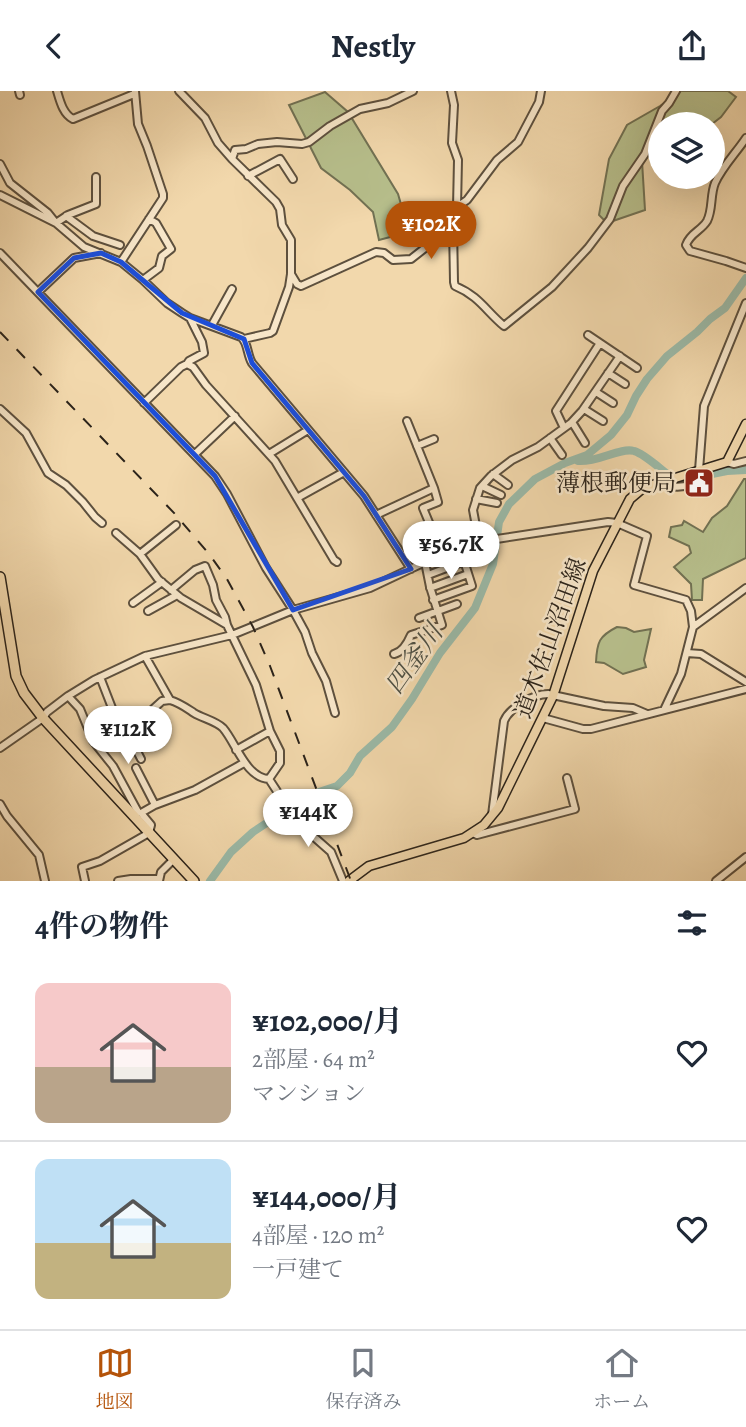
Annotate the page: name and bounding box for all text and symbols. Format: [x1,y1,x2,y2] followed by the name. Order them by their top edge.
[331,24,415,68] text: Nestly
[35,27,73,65] icon: back
[673,27,711,65] icon: share
[648,112,725,189] map controls
[648,112,725,189] button: layers
[382,201,480,261] pin: ¥102K
[401,208,461,239] text: ¥102K
[682,466,716,500] public building icon: 薄根郵便局
[556,467,676,499] place label: 薄根郵便局
[394,521,508,581] pin: ¥56.7K
[418,528,484,559] text: ¥56.7K
[506,554,594,722] street label: 道木佐山沼田線
[377,615,452,701] water label: 四釜川
[79,707,177,766] pin: ¥112K
[100,713,156,744] text: ¥112K
[259,789,357,849] pin: ¥144K
[279,796,337,827] text: ¥144K
[673,904,711,942] icon: filters
[35,906,169,946] text: 4件の物件
[252,1001,403,1041] text: ¥102,000/月
[91,1011,175,1095] icon: home
[673,1034,711,1072] icon: heart
[252,1044,375,1075] text: 2部屋 · 64 m²
[252,1078,366,1109] text: マンション
[252,1177,401,1217] text: ¥144,000/月
[91,1187,175,1271] icon: home
[673,1210,711,1248] icon: heart
[252,1220,384,1251] text: 4部屋 · 120 m²
[252,1254,344,1285] text: 一戸建て
[96,1344,134,1415] tab: 地図
[325,1344,401,1415] tab: 保存済み
[593,1344,650,1415] tab: ホーム

